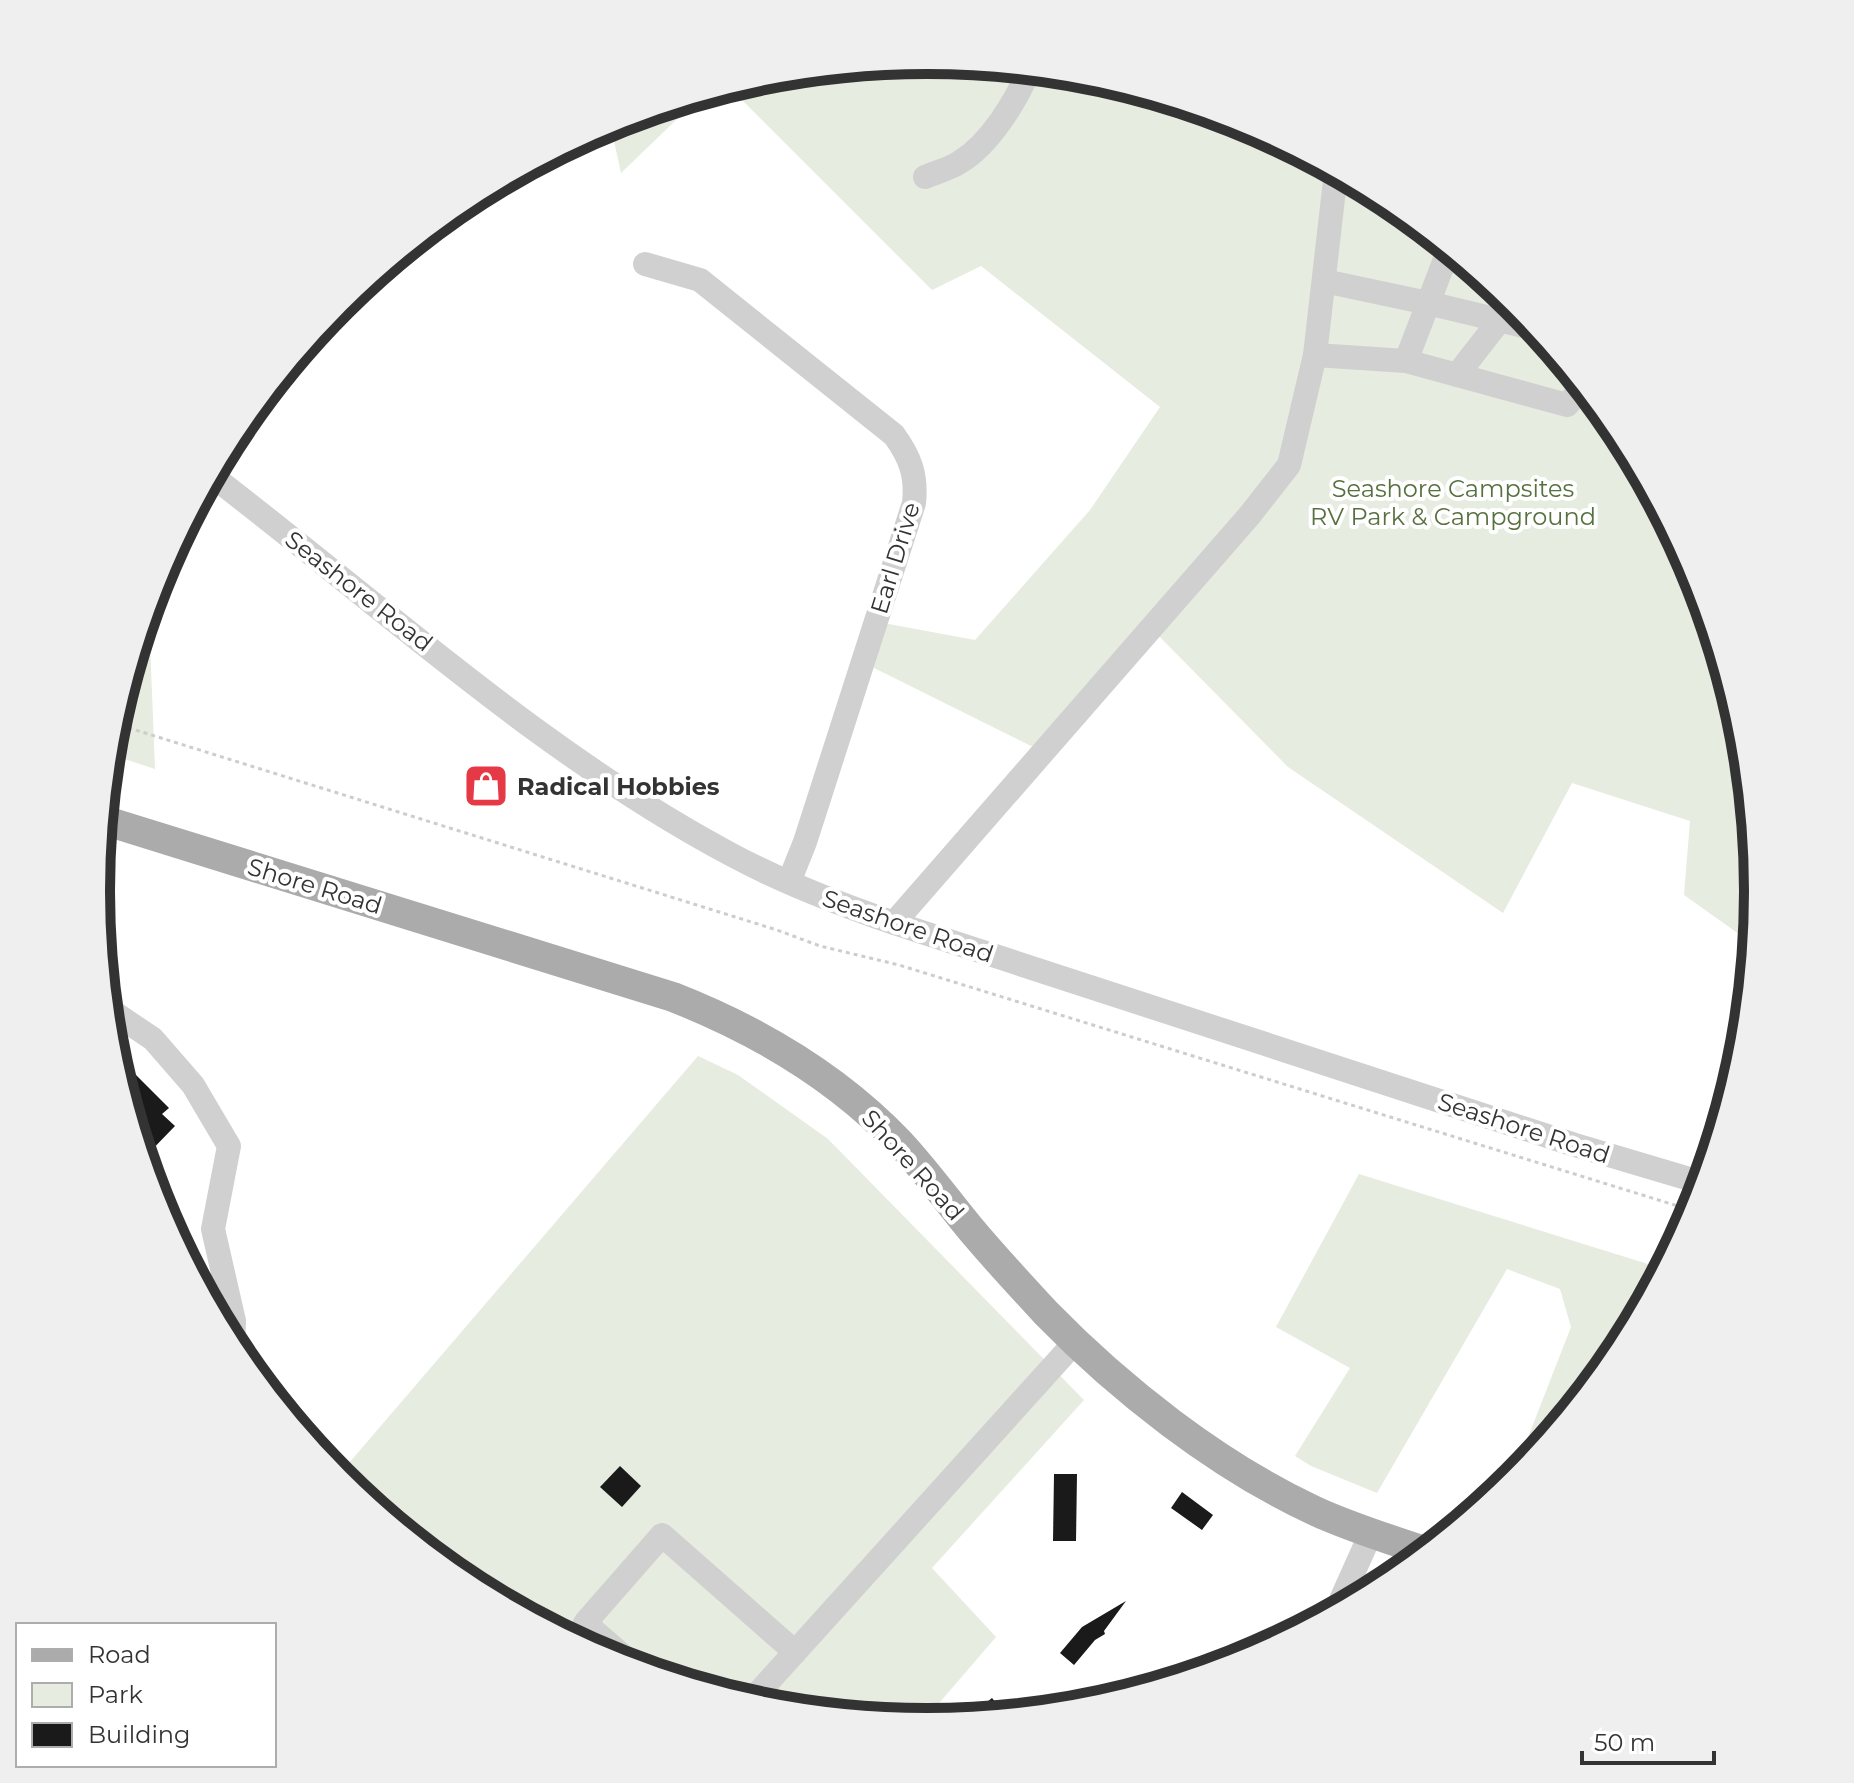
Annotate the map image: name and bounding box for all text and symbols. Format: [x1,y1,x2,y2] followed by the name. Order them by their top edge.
[1310,474,1596,531] park label: Seashore Campsites RV Park & Campground
[864,499,926,617] street label: Earl Drive
[280,525,438,657] street label: Seashore Road
[462,762,510,810] shop icon: Radical Hobbies
[517,772,720,801] place label: Radical Hobbies
[244,852,386,920] street label: Shore Road
[819,883,997,969] street label: Seashore Road
[1434,1087,1614,1169] street label: Seashore Road
[856,1104,970,1226] street label: Shore Road
[16,1623,276,1767] legend
[88,1640,151,1669] text: Road
[88,1680,143,1709] text: Park
[1582,1715,1714,1765] scale bar
[88,1720,191,1749] text: Building
[1594,1728,1655,1757] text: 50 m

